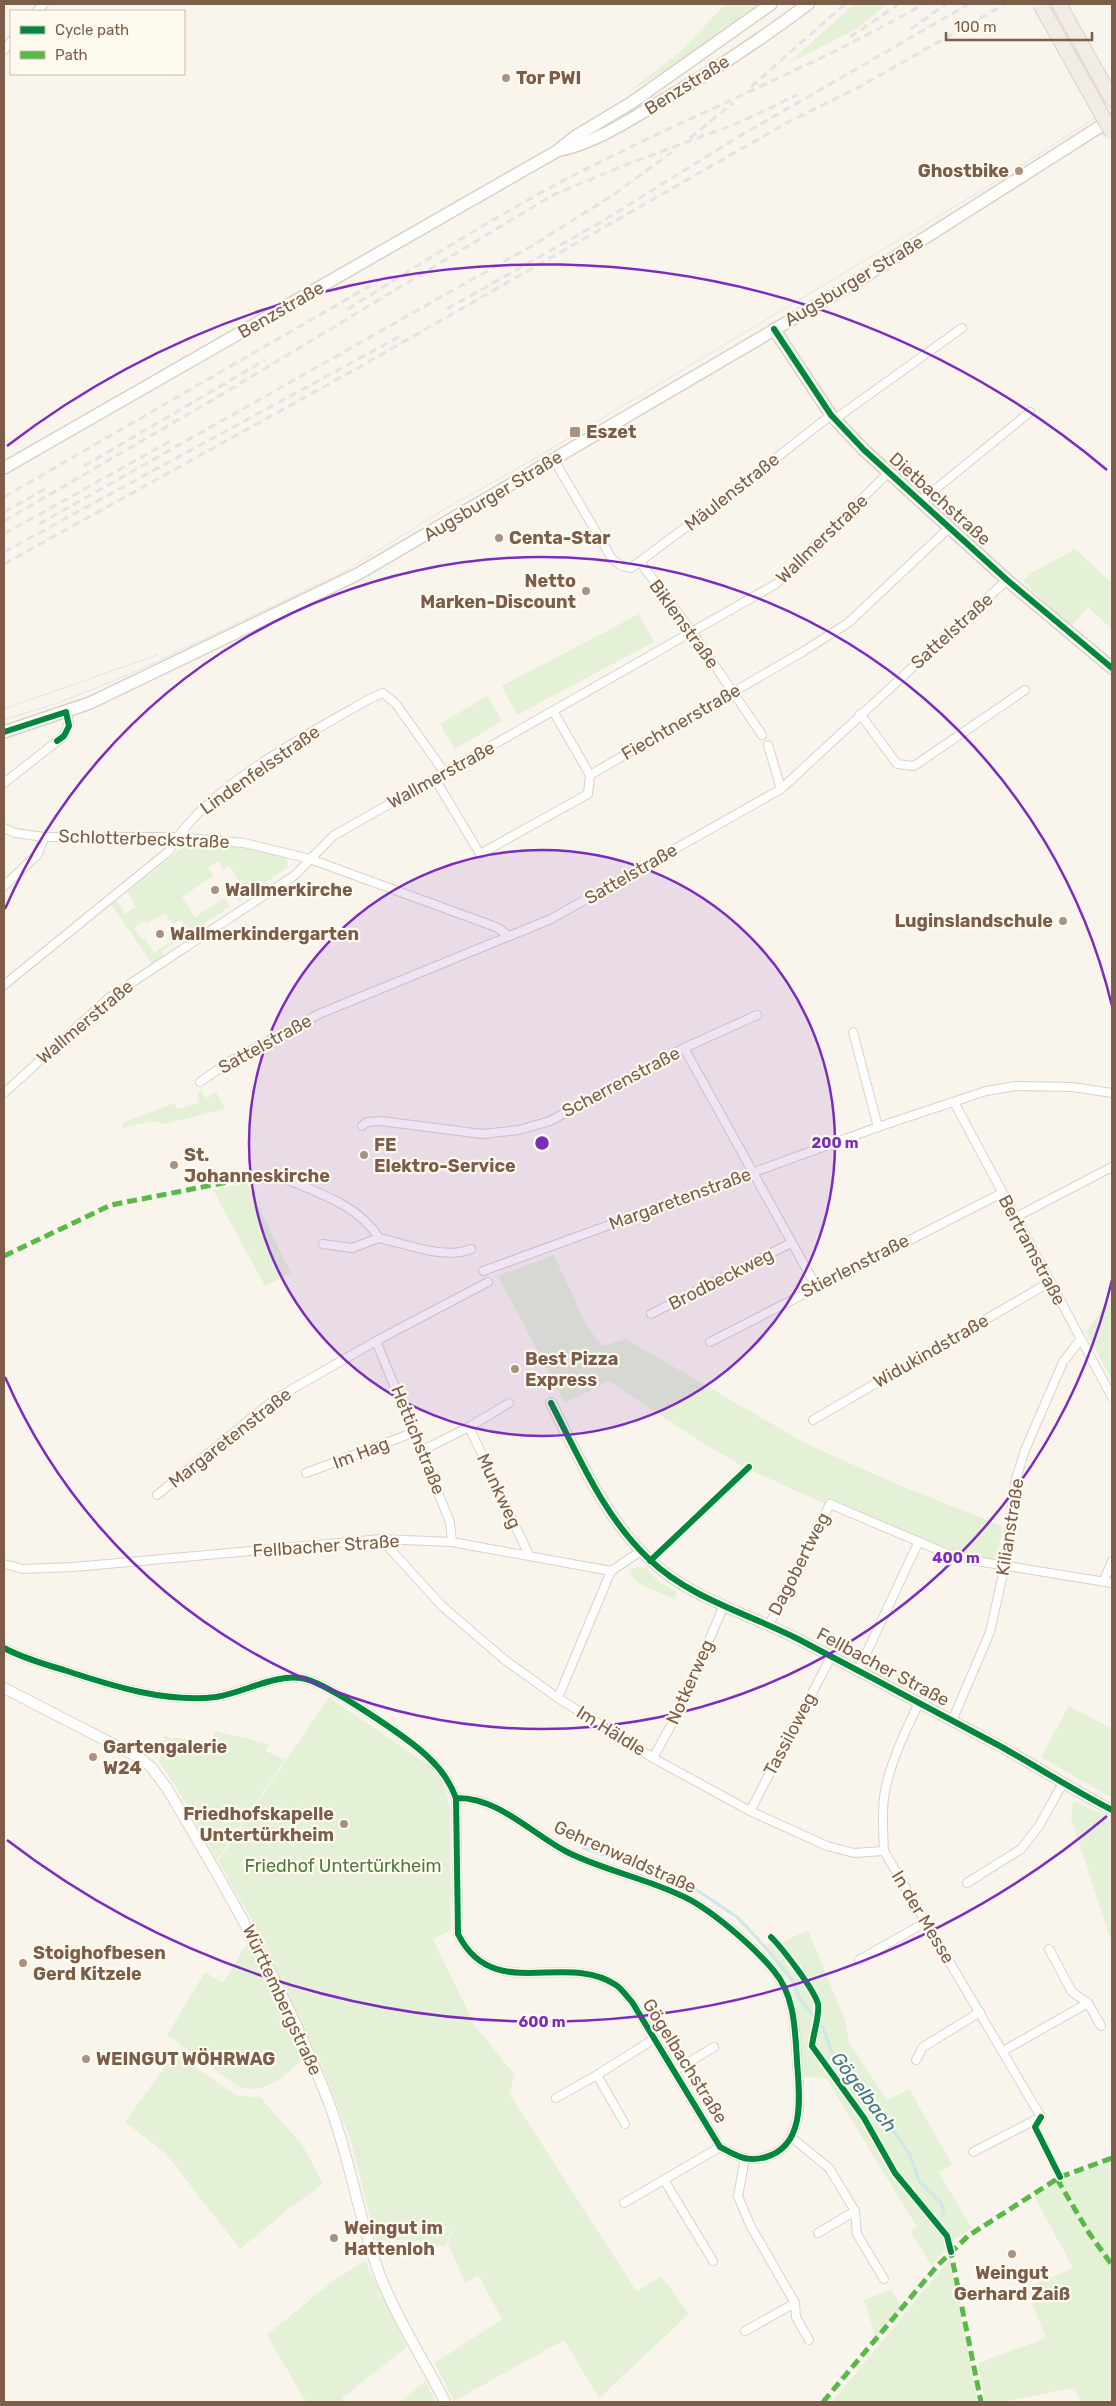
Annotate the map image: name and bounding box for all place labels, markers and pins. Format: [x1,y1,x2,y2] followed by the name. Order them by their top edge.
[516,67,581,89] place label: Tor PWI
[500,72,512,84] marker: Tor PWI
[918,160,1009,182] place label: Ghostbike
[1013,165,1025,177] marker: Ghostbike
[586,421,636,443] place label: Eszet
[568,425,582,439] marker: Eszet
[509,527,610,549] place label: Centa-Star
[493,532,505,544] marker: Centa-Star
[420,570,576,613] place label: Netto Marken-Discount
[580,585,592,597] marker: Netto Marken-Discount
[225,879,353,901] place label: Wallmerkirche
[209,884,221,896] marker: Wallmerkirche
[894,910,1053,932] place label: Luginslandschule
[1057,915,1069,927] marker: Luginslandschule
[170,923,359,945] place label: Wallmerkindergarten
[154,928,166,940] marker: Wallmerkindergarten
[374,1134,516,1177] place label: FE Elektro-Service
[533,1134,551,1152] centre of rings
[184,1144,330,1187] place label: St. Johanneskirche
[358,1149,370,1161] marker: FE Elektro-Service
[168,1159,180,1171] marker: St. Johanneskirche
[525,1348,618,1391] place label: Best Pizza Express
[509,1363,521,1375] marker: Best Pizza Express
[103,1736,228,1779] place label: Gartengalerie W24
[87,1751,99,1763] marker: Gartengalerie W24
[183,1803,334,1846] place label: Friedhofskapelle Untertürkheim
[338,1818,350,1830] marker: Friedhofskapelle Untertürkheim
[33,1942,166,1985] place label: Stoighofbesen Gerd Kitzele
[17,1957,29,1969] marker: Stoighofbesen Gerd Kitzele
[96,2048,275,2070] place label: WEINGUT WÖHRWAG
[80,2053,92,2065] marker: WEINGUT WÖHRWAG
[344,2217,443,2260] place label: Weingut im Hattenloh
[328,2232,340,2244] marker: Weingut im Hattenloh
[1006,2248,1018,2260] marker: Weingut Gerhard Zaiß
[954,2262,1070,2305] place label: Weingut Gerhard Zaiß

